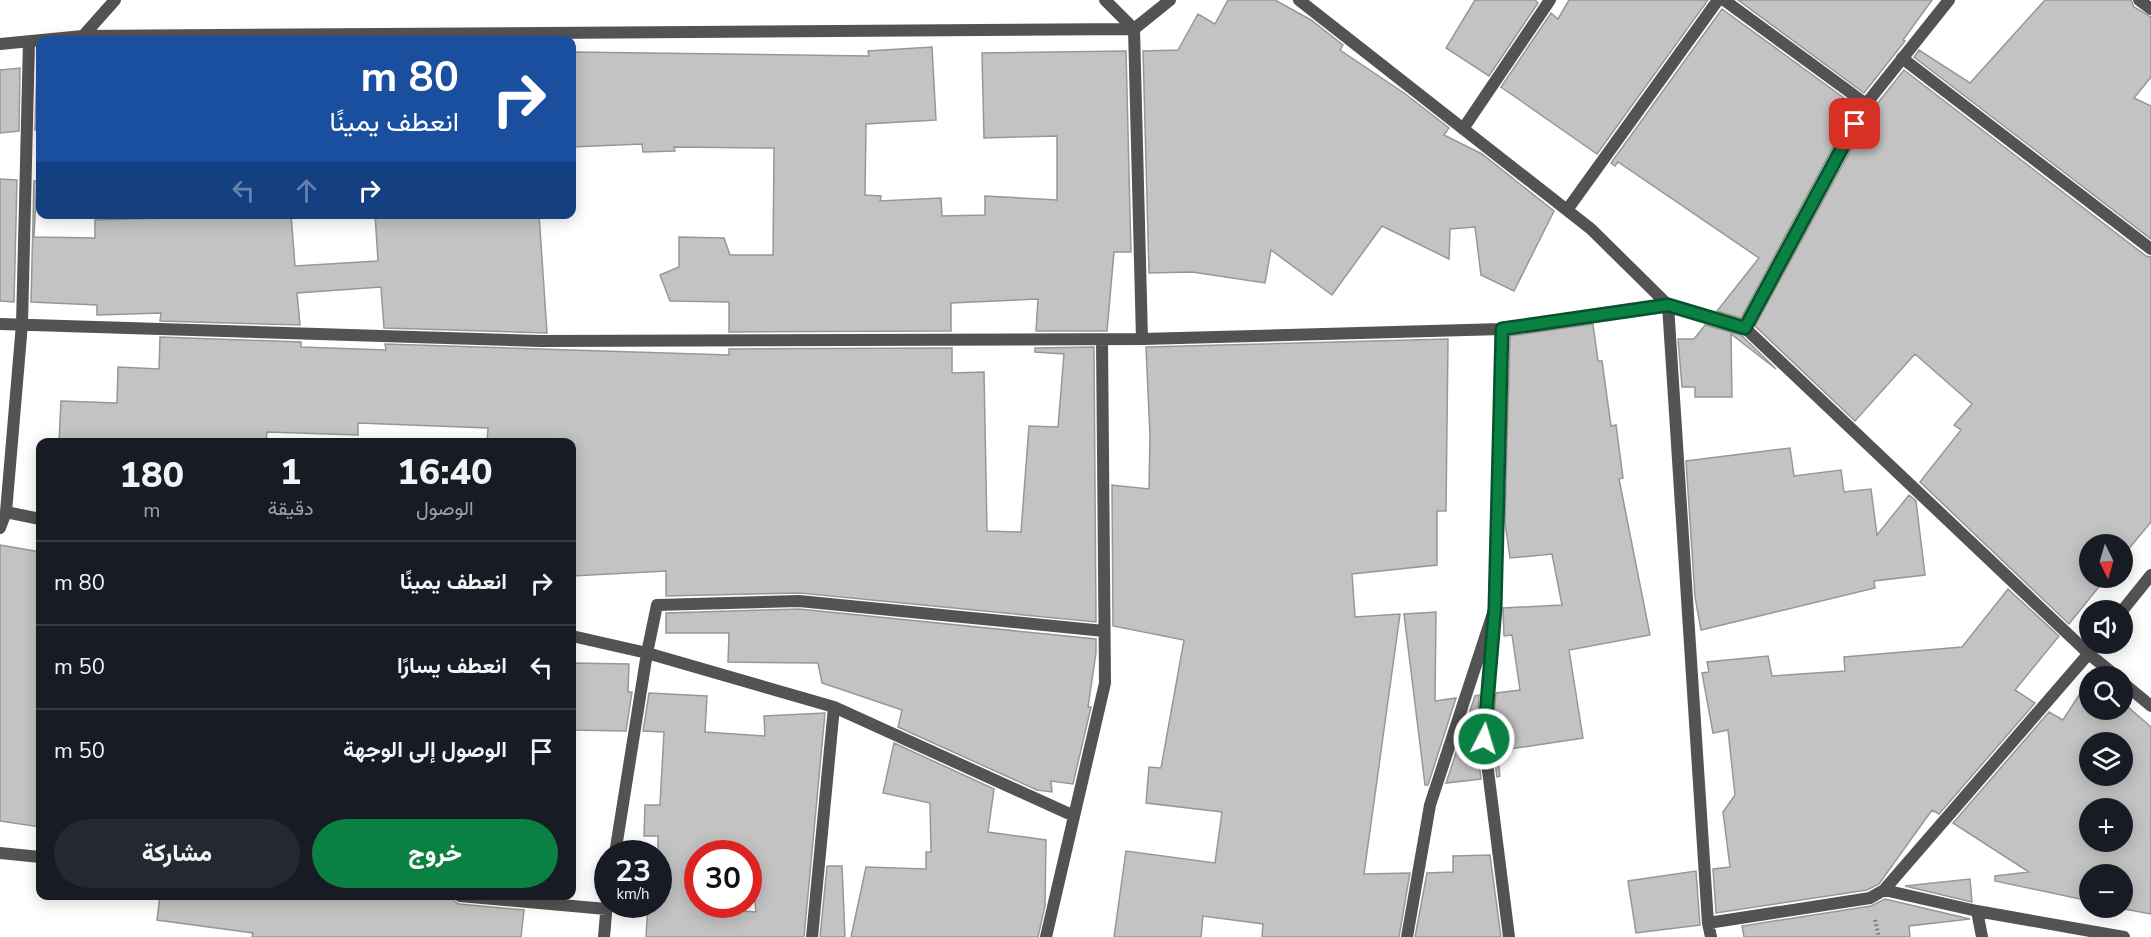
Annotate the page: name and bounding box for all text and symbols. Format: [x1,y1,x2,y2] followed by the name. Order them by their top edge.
[360,49,459,106] text: 80 m
[480,60,558,138] icon: right
[1829,98,1880,149] pin
[329,104,459,141] text: انعطف يمينًا
[1838,107,1871,140] icon: arrive
[227,174,260,207] icon: left
[290,174,323,207] icon: ahead
[353,174,386,207] icon: right
[280,448,301,497] text: 1
[397,448,493,497] text: 16:40
[119,451,184,500] text: 180
[267,495,314,522] text: دقيقة
[416,495,474,522] text: الوصول
[143,497,160,524] text: m
[2079,534,2133,588] north arrow
[2079,534,2133,918] map controls
[400,567,507,597] text: انعطف يمينًا
[525,567,558,600] icon: right
[54,568,105,598] text: 80 m
[2079,600,2133,654] button: sound
[397,651,507,681] text: انعطف يسارًا
[525,651,558,684] icon: left
[54,652,105,682] text: 50 m
[2079,666,2133,720] button: search
[1452,707,1516,771] position arrow
[2079,732,2133,786] button: layers
[343,735,507,765] text: الوصول إلى الوجهة
[525,735,558,768] icon: arrive
[54,736,105,766] text: 50 m
[2079,798,2133,852] button: +
[54,819,300,888] button: مشاركة
[312,819,558,888] button: خروج
[684,840,762,918] speed limit sign: 30
[615,851,651,892] text: 23
[2079,864,2133,918] button: −
[616,884,650,904] text: km/h

